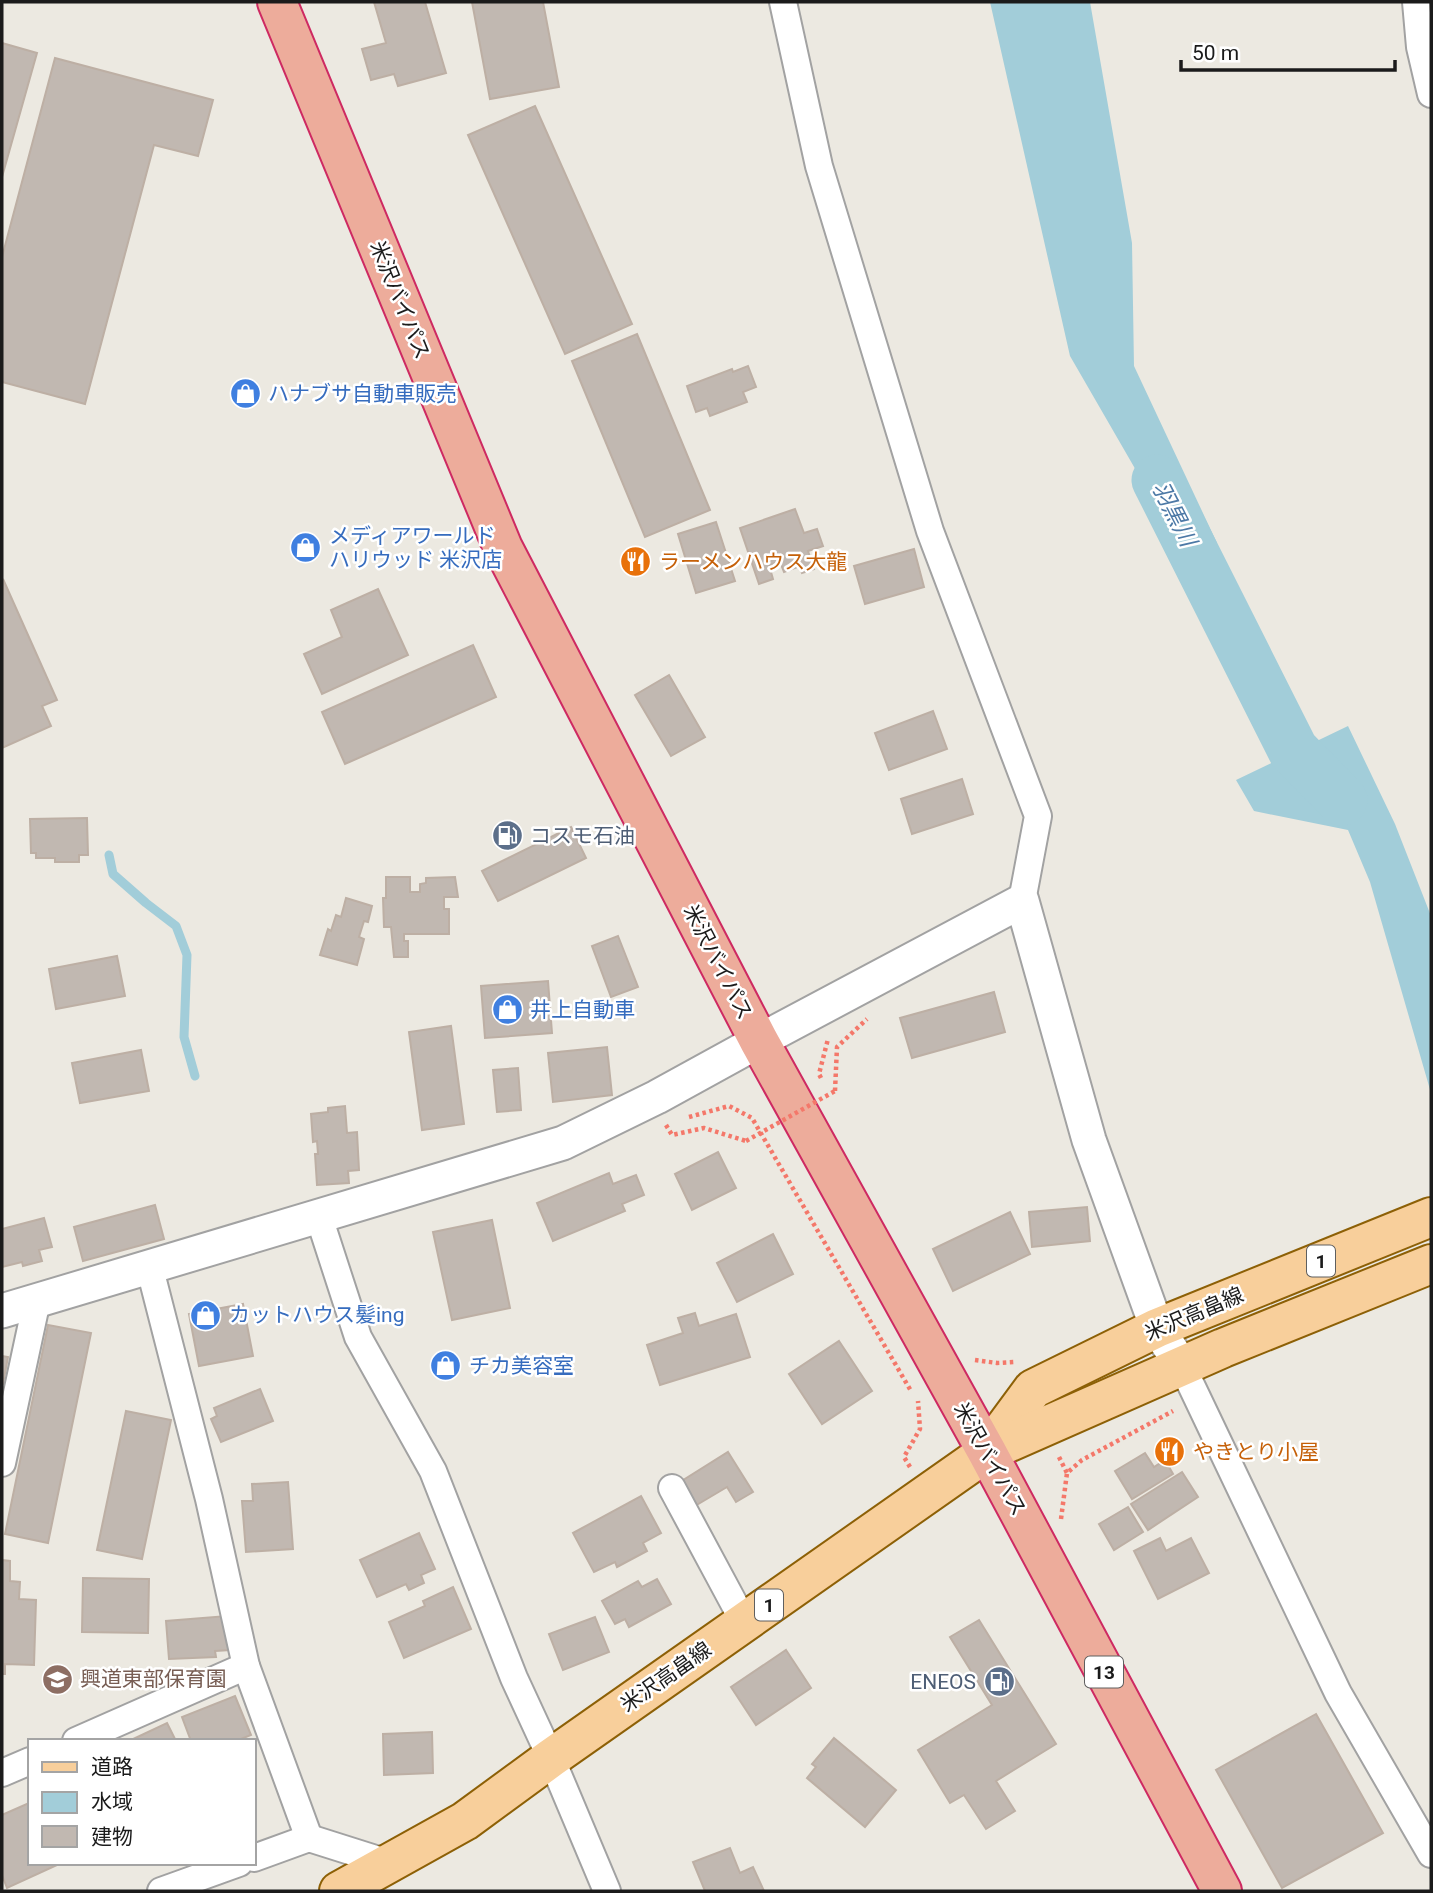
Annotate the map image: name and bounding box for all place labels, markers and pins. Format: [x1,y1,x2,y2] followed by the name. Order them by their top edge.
[228,377,262,411] shop icon: ハナブサ自動車販売
[268,382,457,406] place label: ハナブサ自動車販売
[329,524,502,572] place label: メディアワールド ハリウッド 米沢店
[289,531,323,565] shop icon: メディアワールド ハリウッド 米沢店
[619,545,653,579] restaurant icon: ラーメンハウス大龍
[659,550,847,574] place label: ラーメンハウス大龍
[490,819,524,853] fuel station icon: コスモ石油
[530,824,635,848] place label: コスモ石油
[490,993,524,1027] shop icon: 井上自動車
[530,998,635,1022] place label: 井上自動車
[189,1298,223,1332] shop icon: カットハウス髪ing
[229,1303,405,1327] place label: カットハウス髪ing
[429,1349,463,1383] shop icon: チカ美容室
[469,1354,574,1378] place label: チカ美容室
[1153,1435,1187,1469] restaurant icon: やきとり小屋
[1193,1440,1319,1464] place label: やきとり小屋
[40,1662,74,1696] school or university icon: 興道東部保育園
[982,1665,1016,1699] fuel station icon: ENEOS
[80,1667,227,1691] place label: 興道東部保育園
[910,1670,976,1694] place label: ENEOS

